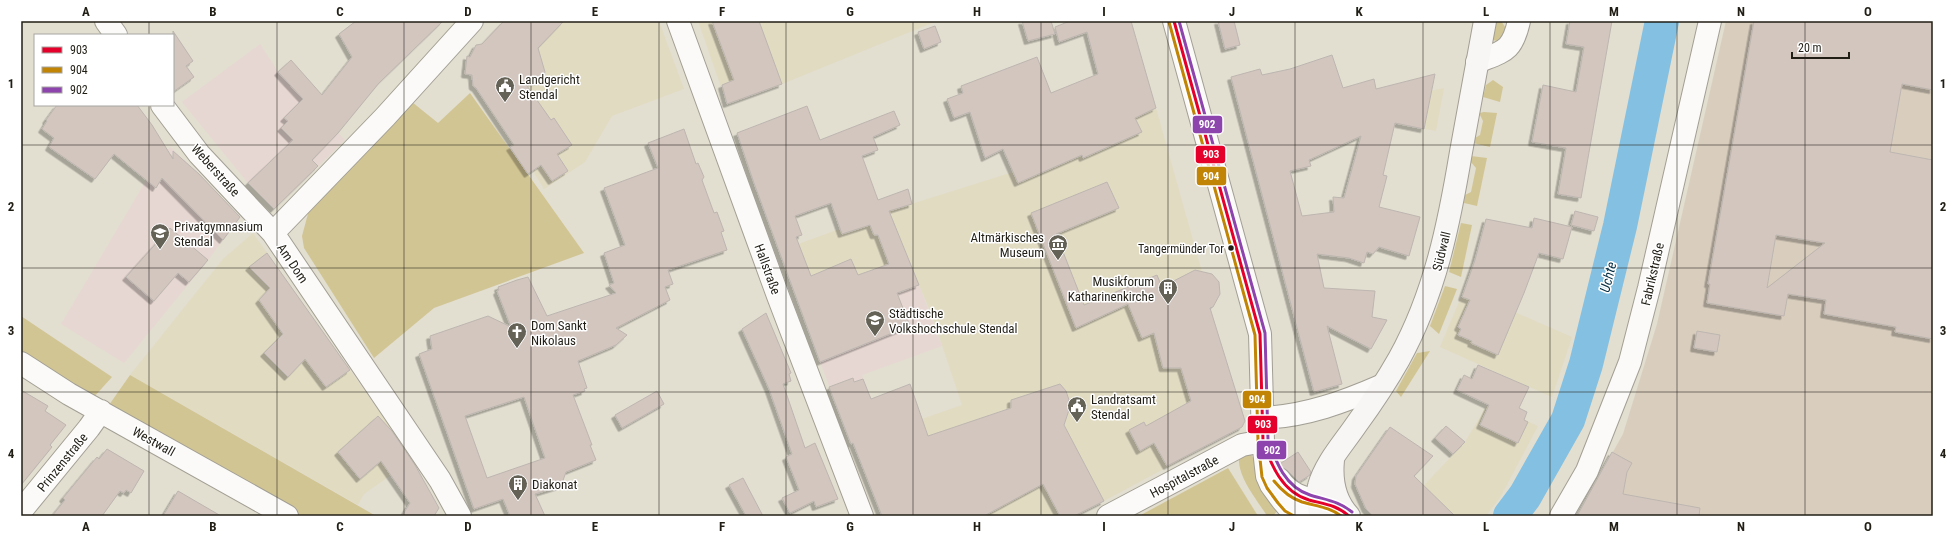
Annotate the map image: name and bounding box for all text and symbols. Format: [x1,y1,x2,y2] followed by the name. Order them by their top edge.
[82,4,90,19] text: A
[209,4,217,19] text: B
[336,4,344,19] text: C
[464,4,472,19] text: D
[592,4,599,19] text: E
[719,4,725,19] text: F
[846,4,854,19] text: G
[973,4,981,19] text: H
[1102,4,1106,19] text: I
[1229,4,1235,19] text: J
[1355,4,1363,19] text: K
[1483,4,1489,19] text: L
[1609,4,1619,19] text: M
[1737,4,1745,19] text: N
[1864,4,1872,19] text: O
[34,34,174,106] legend
[1792,34,1849,60] scale bar
[1798,41,1822,55] text: 20 m
[70,43,88,57] text: 903
[70,63,88,77] text: 904
[519,72,580,102] place label: Landgericht Stendal
[494,75,516,103] public building icon: Landgericht Stendal
[8,76,14,91] text: 1
[1940,76,1946,91] text: 1
[70,83,88,97] text: 902
[1192,115,1223,134] line badge: 902
[1199,118,1216,131] text: 902
[188,141,243,199] street label: Weberstraße
[1195,145,1226,164] line badge: 903
[1203,148,1220,161] text: 903
[1196,166,1227,186] line badge: 904
[1203,170,1220,183] text: 904
[8,199,15,214] text: 2
[1940,199,1947,214] text: 2
[174,219,263,249] place label: Privatgymnasium Stendal
[149,222,171,250] school or university icon: Privatgymnasium Stendal
[971,230,1044,260] place label: Altmärkisches Museum
[1429,230,1454,272] street label: Südwall
[1047,233,1069,261] museum icon: Altmärkisches Museum
[274,241,311,286] street label: Am Dom
[1638,241,1667,307] street label: Fabrikstraße
[751,242,784,297] street label: Hallstraße
[1138,242,1224,256] place label: Tangermünder Tor
[1226,243,1236,253] marker: Tangermünder Tor
[1597,260,1619,294] water label: Uchte
[1068,274,1154,304] place label: Musikforum Katharinenkirche
[1157,277,1179,305] building icon: Musikforum Katharinenkirche
[889,306,1018,336] place label: Städtische Volkshochschule Stendal
[864,309,886,337] school or university icon: Städtische Volkshochschule Stendal
[531,318,587,348] place label: Dom Sankt Nikolaus
[506,321,528,349] church icon: Dom Sankt Nikolaus
[8,323,14,338] text: 3
[1940,323,1946,338] text: 3
[1242,390,1272,409] line badge: 904
[1091,392,1156,422] place label: Landratsamt Stendal
[1249,393,1266,406] text: 904
[1066,395,1088,423] public building icon: Landratsamt Stendal
[1247,415,1278,434] line badge: 903
[1255,418,1272,431] text: 903
[130,424,178,459] street label: Westwall
[34,430,91,495] street label: Prinzenstraße
[1256,440,1287,460] line badge: 902
[1264,444,1281,457] text: 902
[8,446,15,461] text: 4
[1940,446,1947,461] text: 4
[1147,452,1221,501] street label: Hospitalstraße
[507,473,529,501] building icon: Diakonat
[532,477,578,492] place label: Diakonat
[82,519,90,534] text: A
[209,519,217,534] text: B
[336,519,344,534] text: C
[464,519,472,534] text: D
[592,519,599,534] text: E
[719,519,725,534] text: F
[846,519,854,534] text: G
[973,519,981,534] text: H
[1102,519,1106,534] text: I
[1229,519,1235,534] text: J
[1355,519,1363,534] text: K
[1483,519,1489,534] text: L
[1609,519,1619,534] text: M
[1737,519,1745,534] text: N
[1864,519,1872,534] text: O

